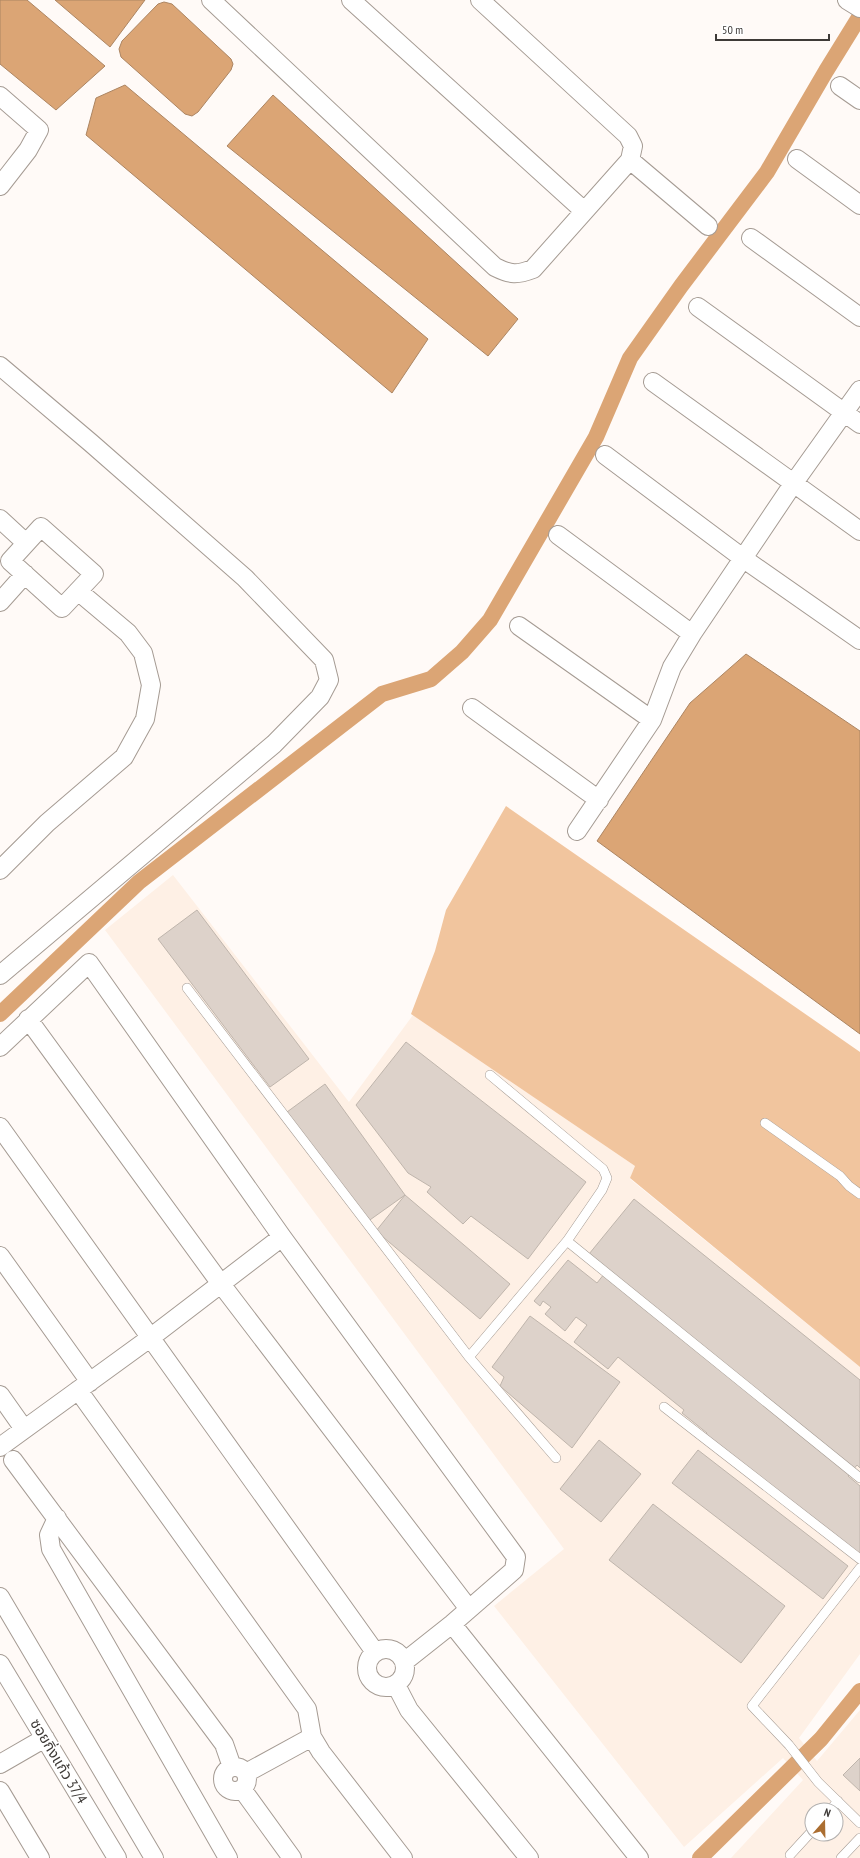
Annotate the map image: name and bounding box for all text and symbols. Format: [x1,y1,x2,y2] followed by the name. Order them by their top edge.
[716,16,829,42] scale bar
[722,22,743,37] text: 50 m
[26,1715,92,1807] street label: ซอยกิ่งแก้ว 37/4
[804,1802,844,1842] north arrow
[822,1805,833,1820] text: N

